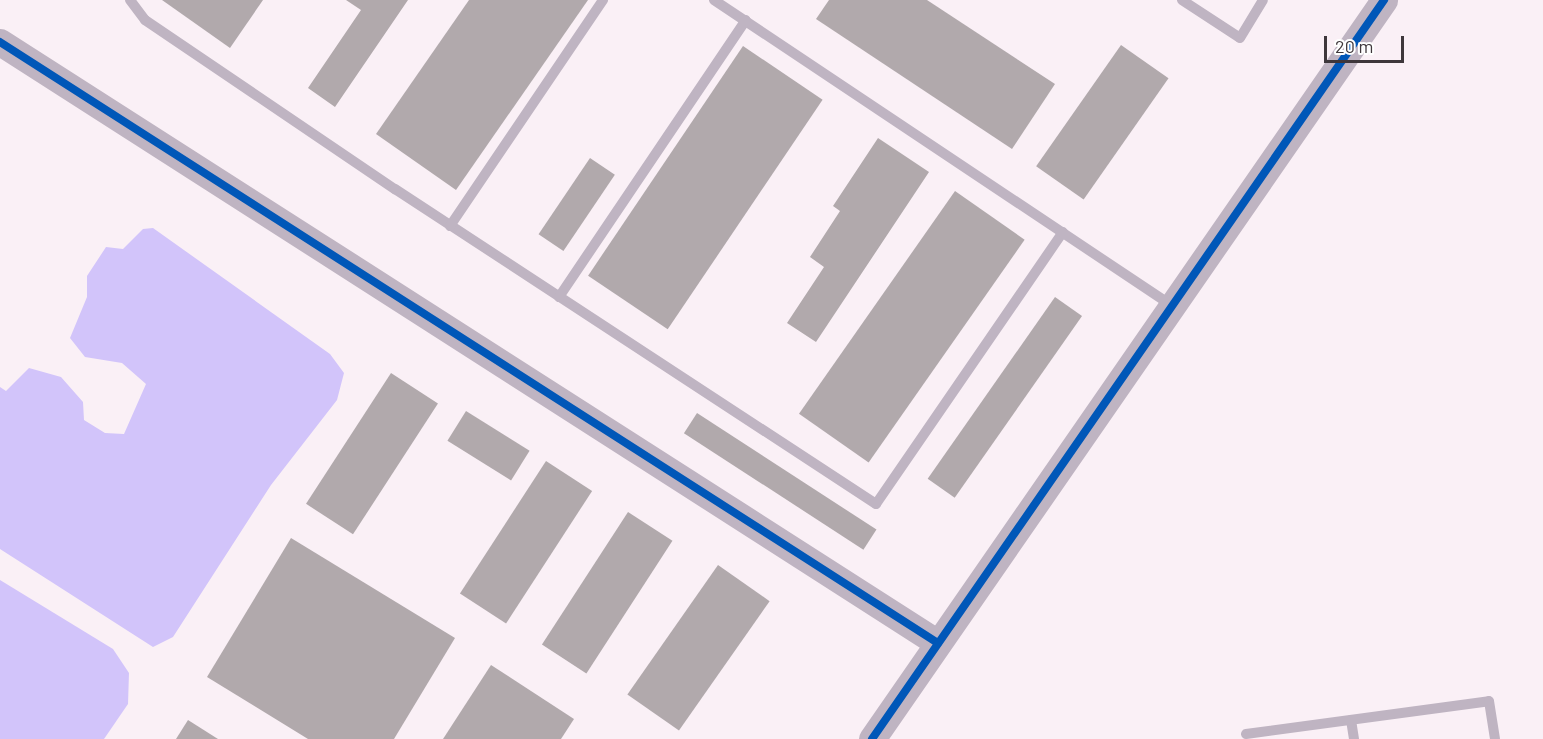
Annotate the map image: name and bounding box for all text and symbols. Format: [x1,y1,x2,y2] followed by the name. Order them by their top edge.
[1327,24,1406,62] scale bar
[1335,35,1373,57] text: 20 m

